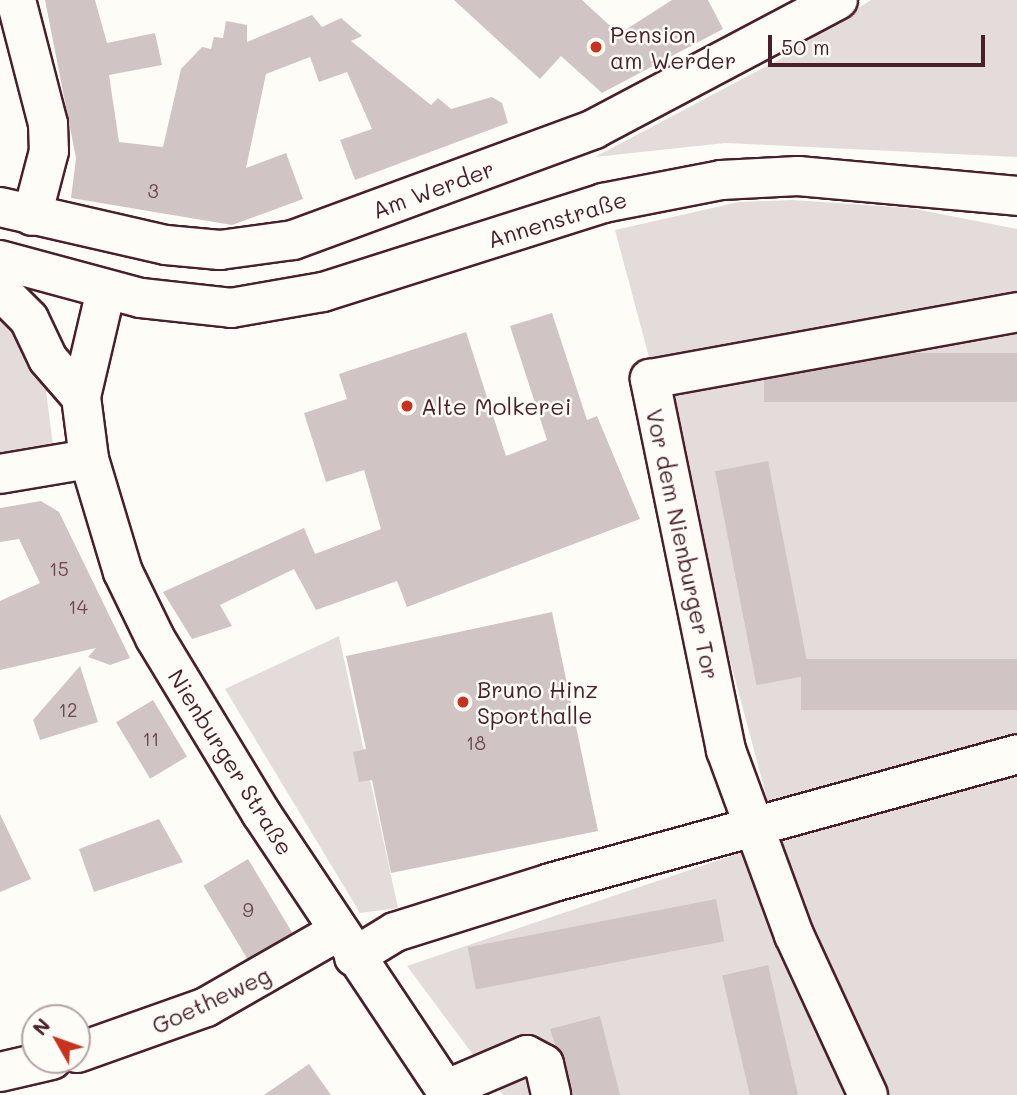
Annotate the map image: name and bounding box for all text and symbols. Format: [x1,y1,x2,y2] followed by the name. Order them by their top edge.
[610,20,736,74] place label: Pension am Werder
[772,21,989,65] scale bar
[781,33,830,60] text: 50 m
[588,39,604,55] marker: Pension am Werder
[368,154,498,224] street label: Am Werder
[147,180,159,202] house number: 3
[484,185,630,253] street label: Annenstraße
[421,392,571,420] place label: Alte Molkerei
[399,398,415,414] marker: Alte Molkerei
[641,406,725,682] street label: Vor dem Nienburger Tor
[49,558,69,580] house number: 15
[68,596,88,618] house number: 14
[163,664,299,860] street label: Nienburger Straße
[477,675,598,729] place label: Bruno Hinz Sporthalle
[455,694,471,710] marker: Bruno Hinz Sporthalle
[58,699,78,721] house number: 12
[143,728,159,750] house number: 11
[466,732,486,754] house number: 18
[242,899,254,921] house number: 9
[147,961,275,1039] street label: Goetheweg
[21,1004,91,1074] north arrow
[27,1013,55,1040] text: N

